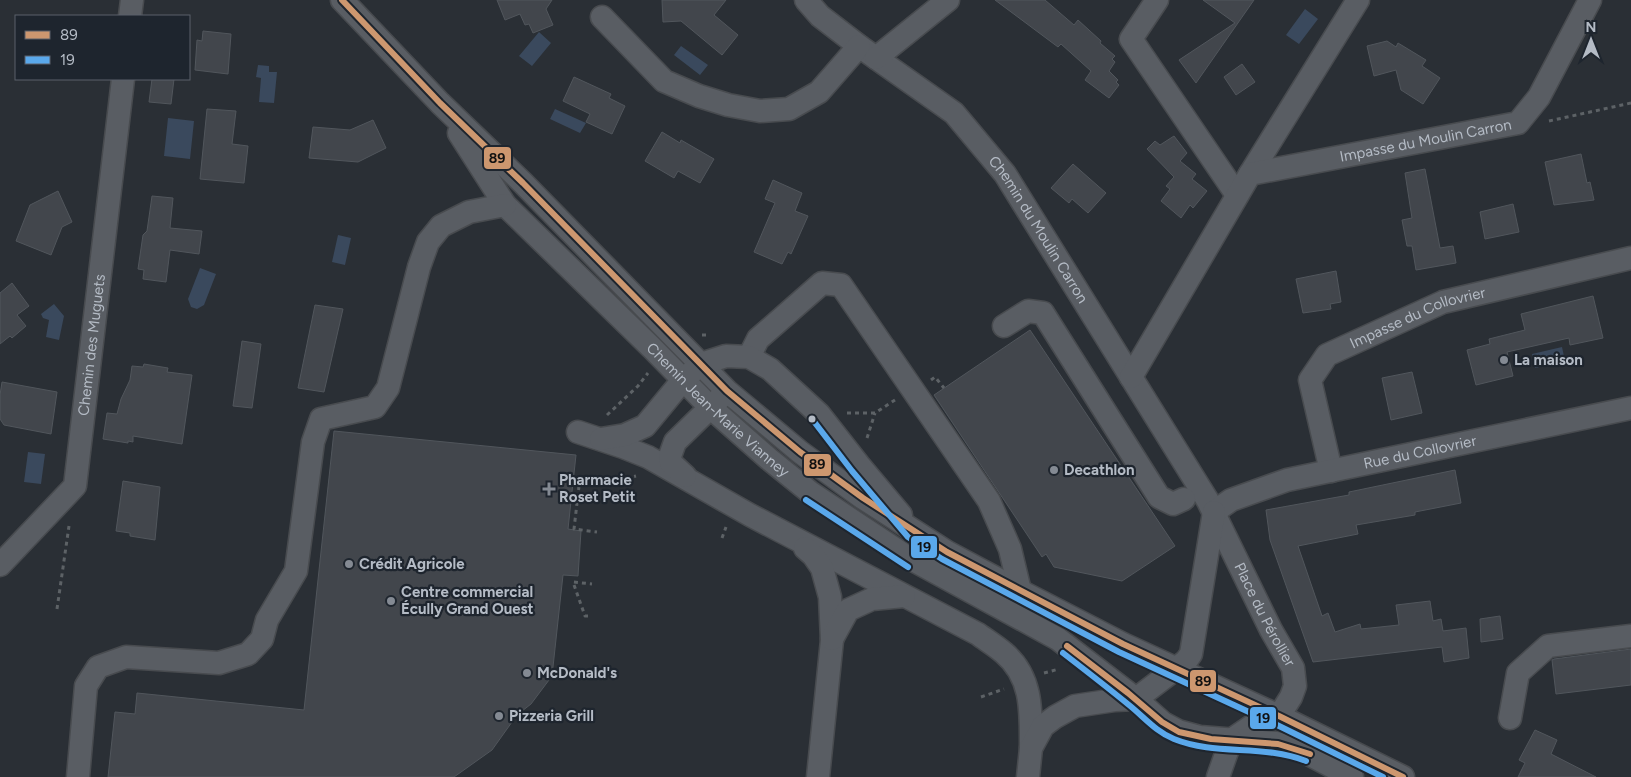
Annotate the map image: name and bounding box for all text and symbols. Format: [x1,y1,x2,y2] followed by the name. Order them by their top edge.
[15,15,190,80] legend
[1566,15,1616,65] north arrow
[1586,19,1596,36] text: N
[60,26,78,44] text: 89
[60,51,75,69] text: 19
[1338,115,1513,166] street label: Impasse du Moulin Carron
[483,146,512,170] line badge: 89
[489,150,505,167] text: 89
[985,152,1092,306] street label: Chemin du Moulin Carron
[74,273,109,417] street label: Chemin des Muguets
[1347,283,1487,352] street label: Impasse du Collovrier
[643,339,793,481] street label: Chemin Jean-Marie Vianney
[1514,351,1583,369] place label: La maison
[1498,354,1510,366] marker: La maison
[807,414,817,424] unlabelled marker
[1362,432,1478,473] street label: Rue du Collovrier
[803,453,832,477] line badge: 89
[809,456,825,473] text: 89
[1064,461,1135,479] place label: Decathlon
[1048,464,1060,476] marker: Decathlon
[559,471,636,506] place label: Pharmacie Roset Petit
[543,483,555,495] marker: Pharmacie Roset Petit
[910,535,938,559] line badge: 19
[917,539,931,556] text: 19
[359,555,465,573] place label: Crédit Agricole
[343,558,355,570] marker: Crédit Agricole
[1230,560,1299,670] street label: Place du Pérollier
[401,583,534,618] place label: Centre commercial Écully Grand Ouest
[385,595,397,607] marker: Centre commercial Écully Grand Ouest
[537,664,617,682] place label: McDonald's
[521,667,533,679] marker: McDonald's
[1189,669,1217,693] line badge: 89
[1195,673,1211,690] text: 89
[1249,706,1277,730] line badge: 19
[509,707,594,725] place label: Pizzeria Grill
[493,710,505,722] marker: Pizzeria Grill
[1256,710,1270,727] text: 19

